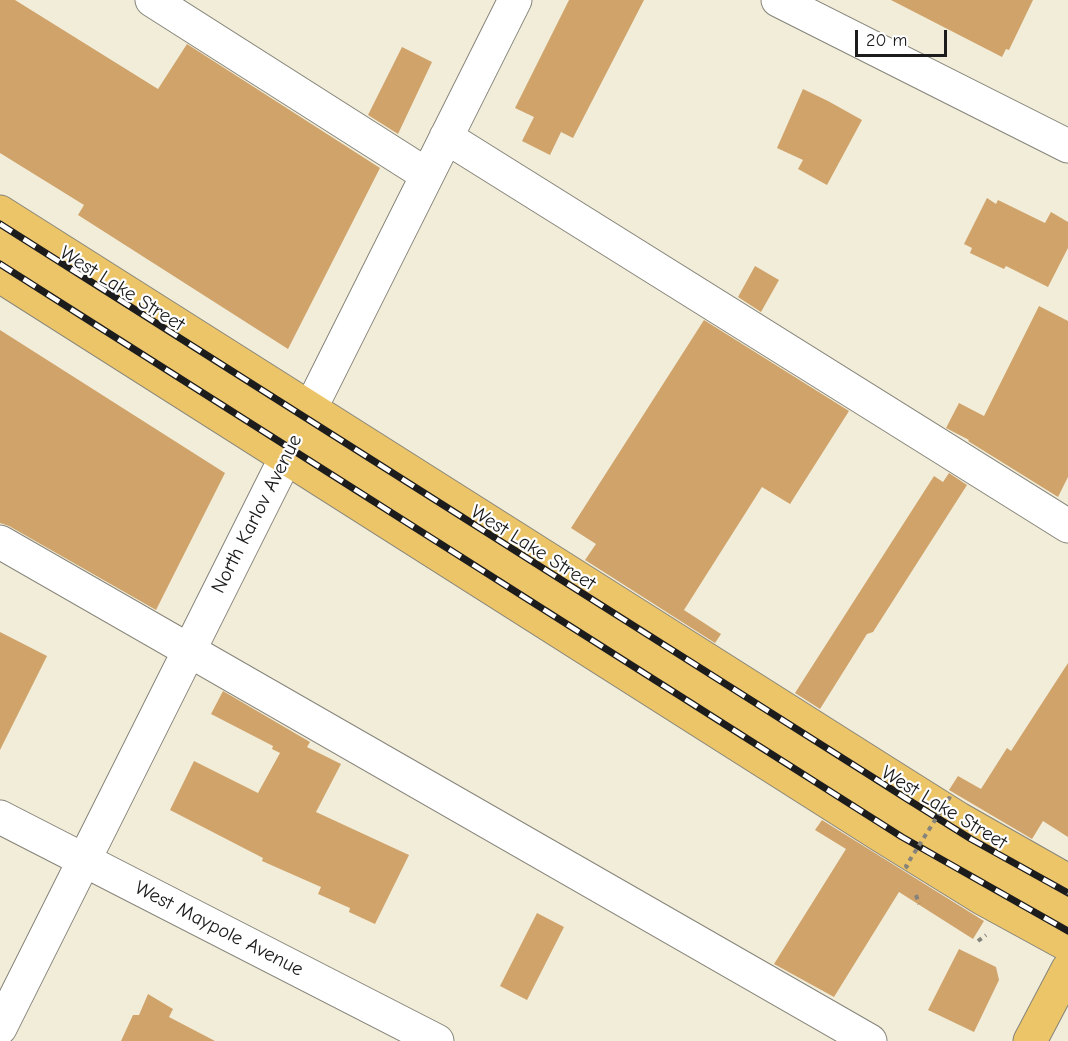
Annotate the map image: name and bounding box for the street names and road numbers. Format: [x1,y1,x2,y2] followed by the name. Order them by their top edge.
[55,241,189,337] street label: West Lake Street
[207,431,307,597] street label: North Karlov Avenue
[466,500,600,596] street label: West Lake Street
[877,761,1011,855] street label: West Lake Street
[131,876,307,982] street label: West Maypole Avenue

